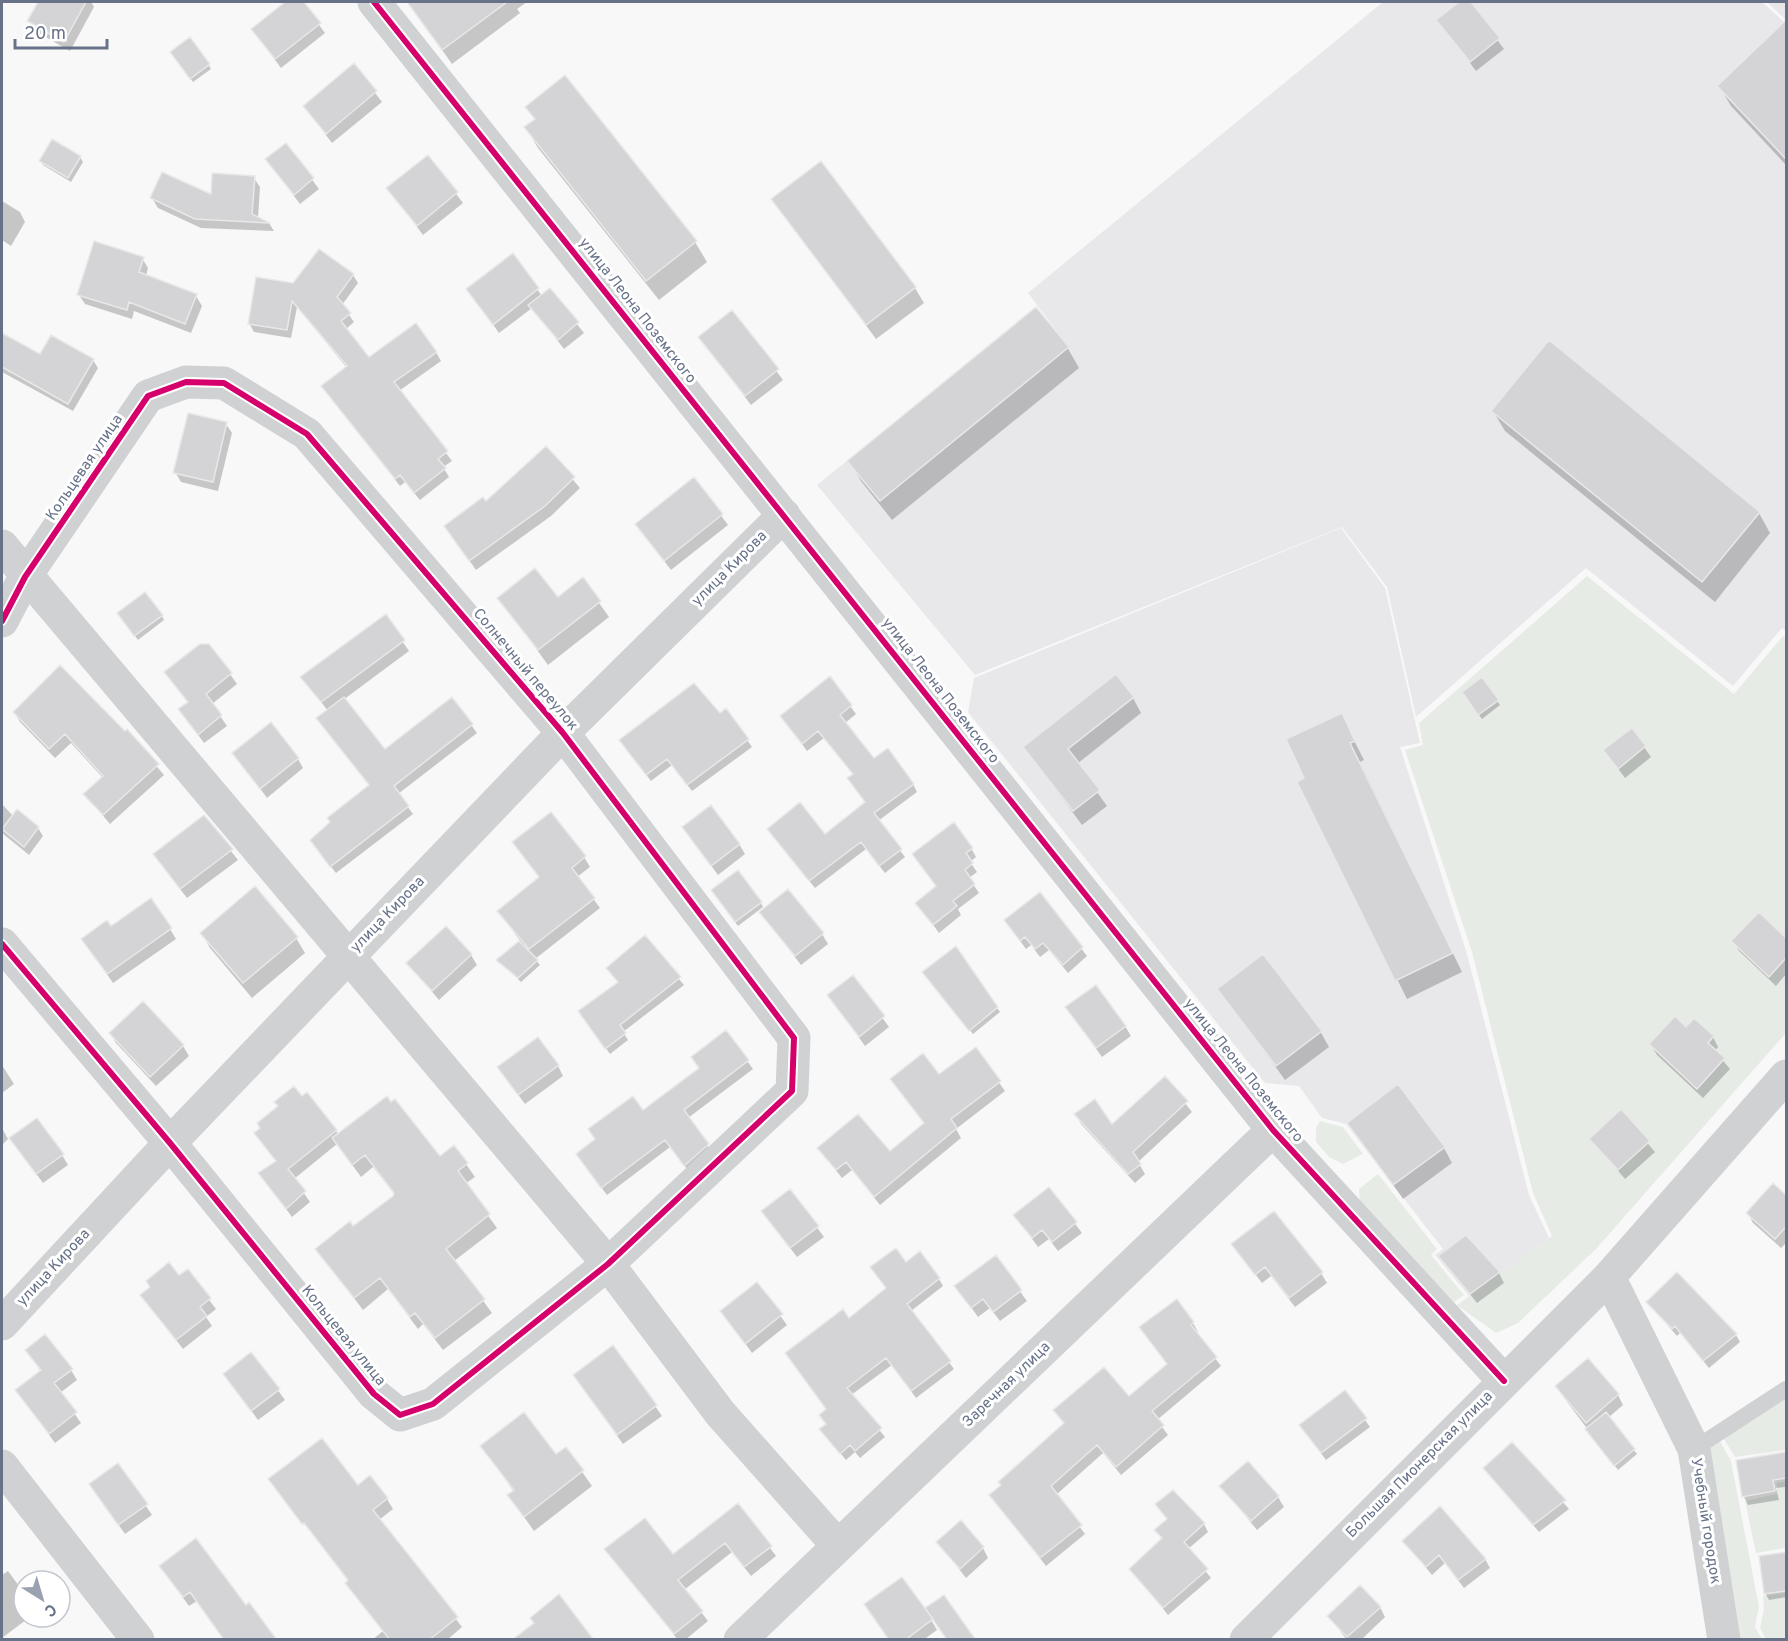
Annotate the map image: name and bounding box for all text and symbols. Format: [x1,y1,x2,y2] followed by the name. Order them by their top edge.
[15,12,106,50] scale bar
[24,23,66,46] text: 20 m
[574,234,700,388] street label: улица Леона Поземского
[42,411,128,525] street label: Кольцевая улица
[688,527,772,611] street label: улица Кирова
[468,605,582,735] street label: Солнечный переулок
[877,614,1003,768] street label: улица Леона Поземского
[347,873,429,957] street label: улица Кирова
[1179,995,1307,1147] street label: улица Леона Поземского
[13,1225,95,1311] street label: улица Кирова
[297,1282,389,1390] street label: Кольцевая улица
[959,1338,1055,1432] street label: Заречная улица
[1343,1388,1497,1542] street label: Большая Пионерская улица
[1686,1457,1724,1585] street label: Учебный городок
[12,1569,72,1629] north arrow
[40,1598,60,1620] text: С

